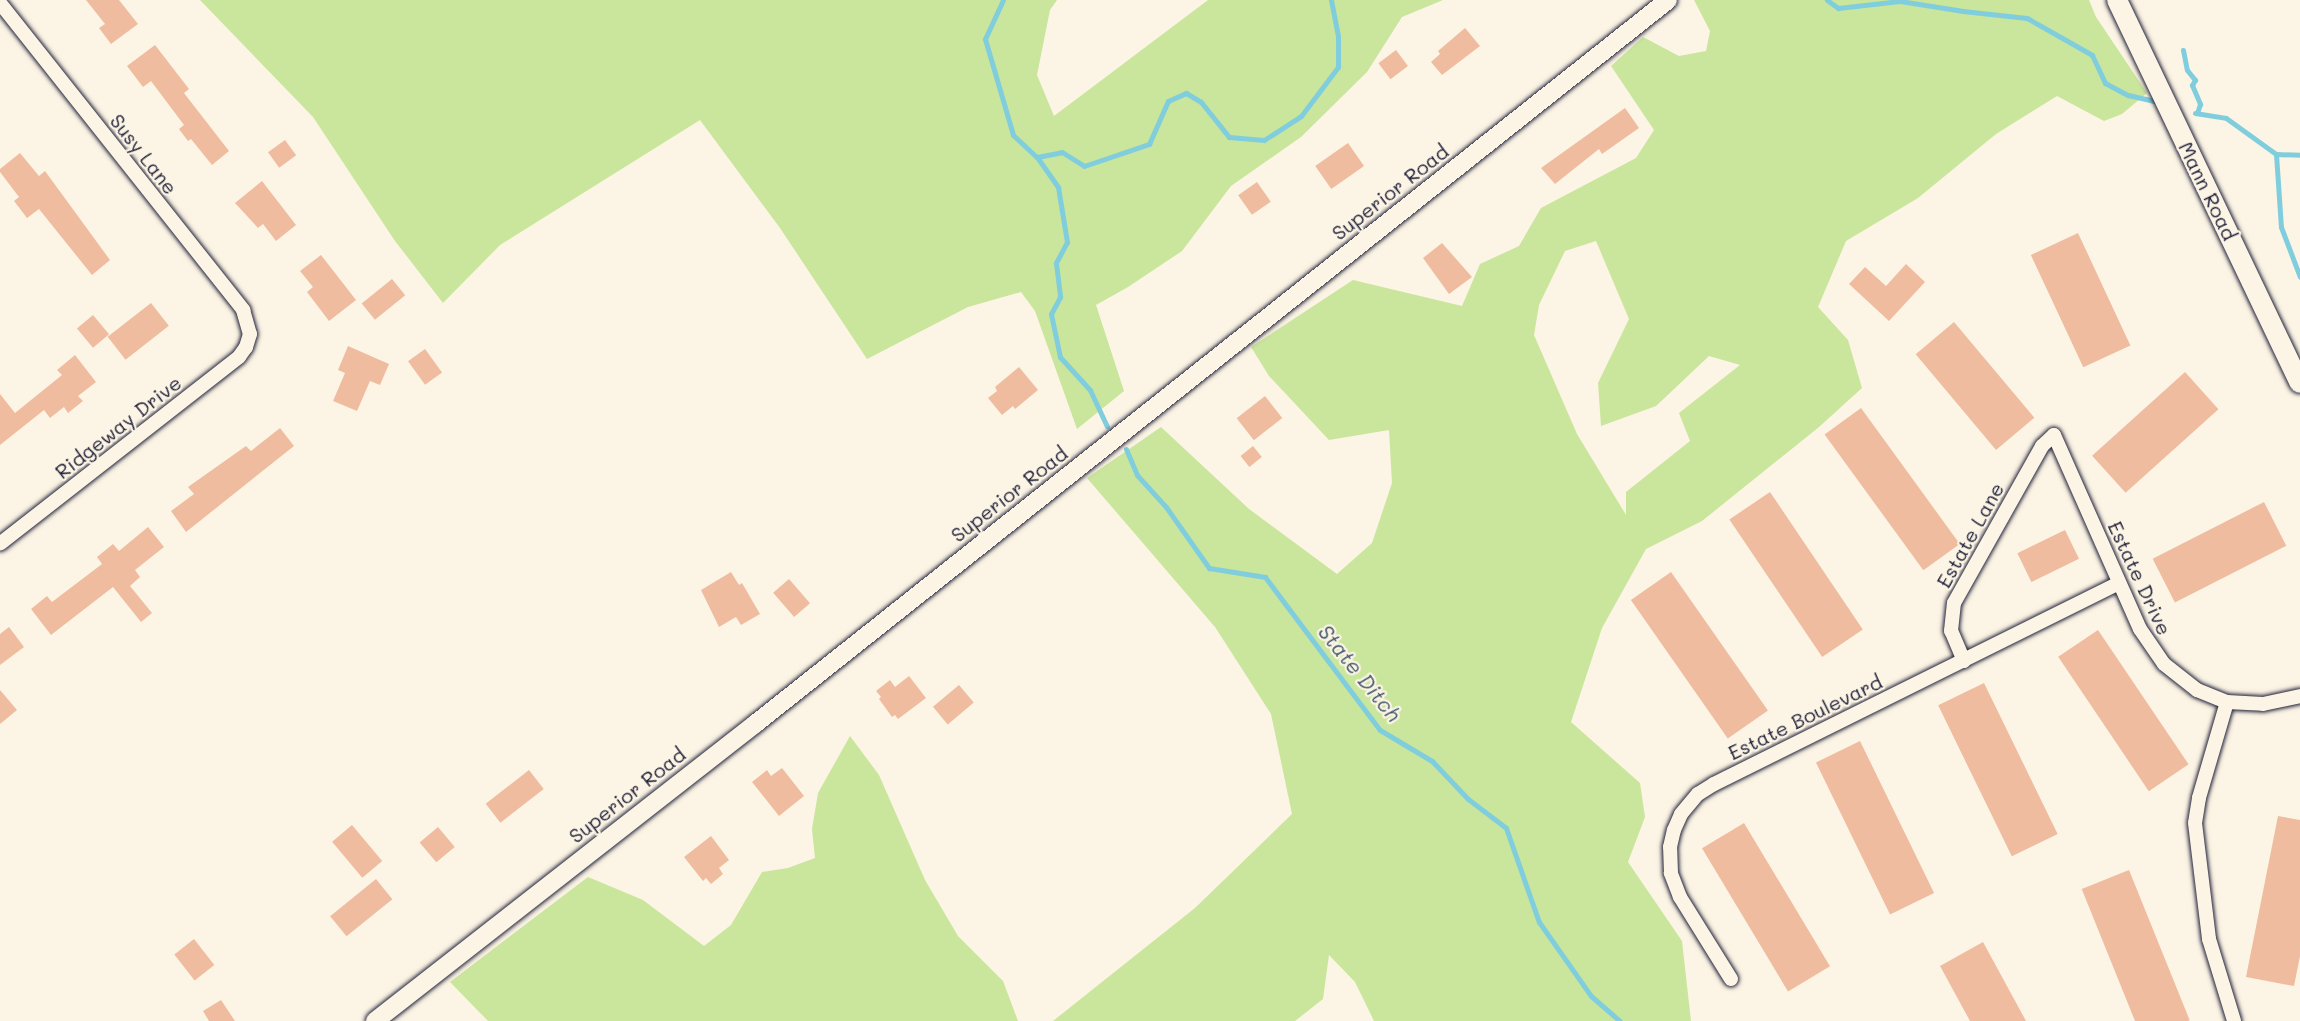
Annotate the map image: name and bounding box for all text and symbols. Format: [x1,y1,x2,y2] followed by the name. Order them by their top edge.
[105,109,183,199] street label: Susy Lane
[2174,138,2242,244] street label: Mann Road
[1327,139,1453,245] street label: Superior Road
[50,370,186,484] street label: Ridgeway Drive
[946,441,1072,547] street label: Superior Road
[1931,478,2009,592] street label: Estate Lane
[2103,517,2177,639] street label: Estate Drive
[1313,619,1407,727] water label: State Ditch
[1724,669,1886,765] street label: Estate Boulevard
[564,742,690,848] street label: Superior Road

